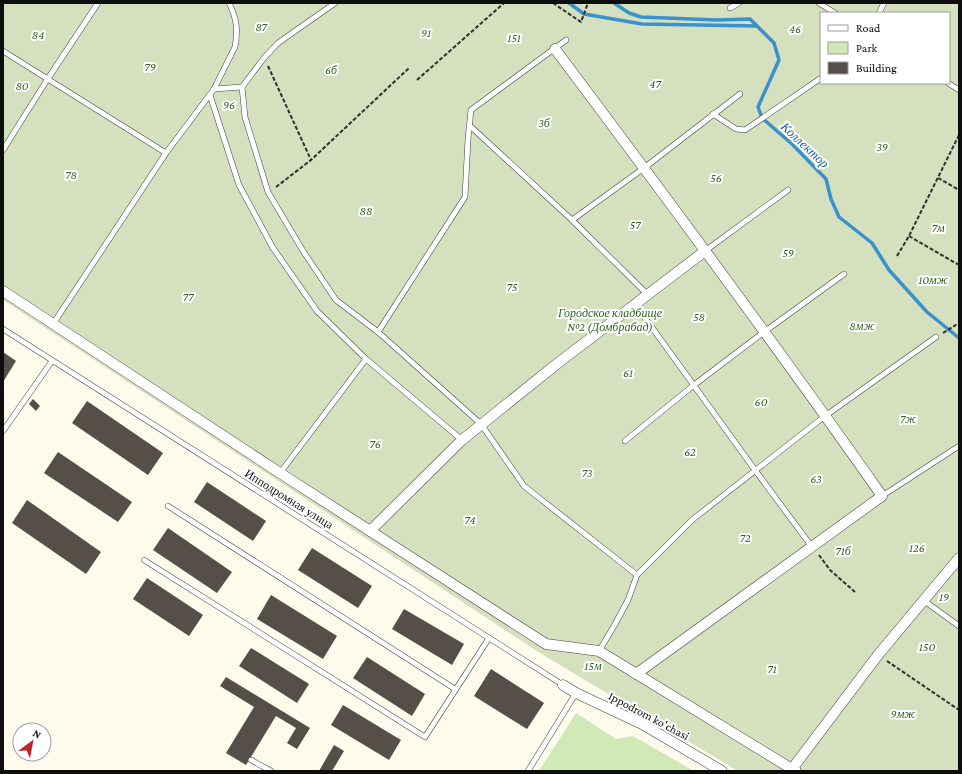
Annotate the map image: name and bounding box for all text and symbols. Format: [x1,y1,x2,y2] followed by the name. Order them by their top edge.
[820,12,950,84] legend
[255,20,268,34] park label: 87
[856,21,881,35] text: Road
[789,22,801,36] park label: 46
[421,26,431,40] park label: 91
[32,28,44,42] park label: 84
[507,31,521,45] park label: 151
[856,41,878,55] text: Park
[144,60,156,74] park label: 79
[856,61,897,75] text: Building
[325,63,338,77] park label: 6б
[649,77,662,91] park label: 47
[15,79,29,93] park label: 80
[223,98,235,112] park label: 96
[538,116,551,130] park label: 3б
[777,118,832,171] water label: Коллектор
[876,140,888,154] park label: 39
[65,168,77,182] park label: 78
[710,171,722,185] park label: 56
[360,204,372,218] park label: 88
[630,218,642,232] park label: 57
[931,221,945,235] park label: 7м
[782,246,794,260] park label: 59
[918,273,948,287] park label: 10мж
[506,280,518,294] park label: 75
[182,290,195,304] park label: 77
[557,306,663,334] park label: Городское кладбище №2 (Домбрабад)
[693,310,705,324] park label: 58
[849,319,875,333] park label: 8мж
[623,366,633,380] park label: 61
[755,395,768,409] park label: 60
[900,412,916,426] park label: 7ж
[369,437,381,451] park label: 76
[684,445,696,459] park label: 62
[242,466,336,532] street label: Ипподромная улица
[581,466,593,480] park label: 73
[810,472,822,486] park label: 63
[464,513,476,527] park label: 74
[739,531,751,545] park label: 72
[909,541,925,555] park label: 126
[835,544,852,558] park label: 71б
[939,590,949,604] park label: 19
[919,640,935,654] park label: 150
[584,659,602,673] park label: 15м
[767,662,777,676] park label: 71
[606,689,692,743] street label: Ippodrom ko'chasi
[891,707,915,721] park label: 9мж
[12,722,52,762] north arrow
[31,726,44,741] text: N

